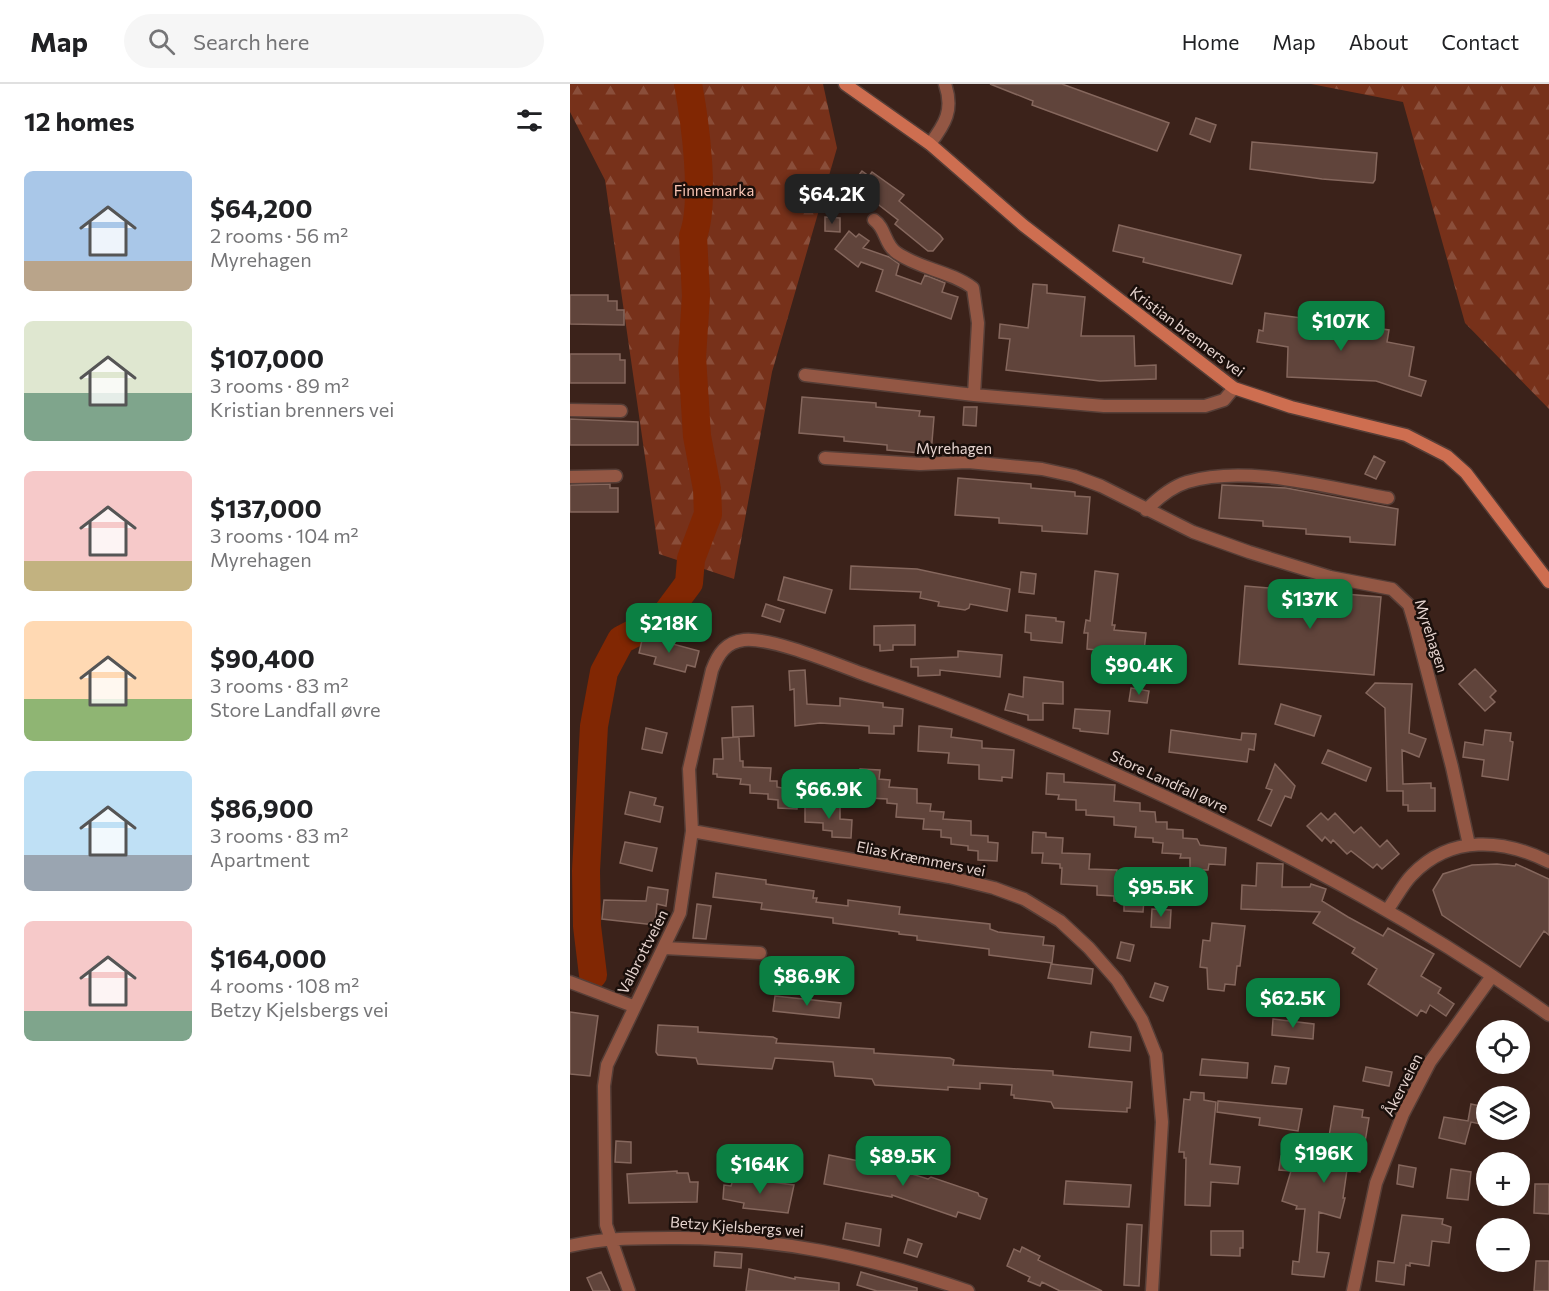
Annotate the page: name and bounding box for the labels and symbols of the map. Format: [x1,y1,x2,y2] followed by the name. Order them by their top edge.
[783,174,881,225] pin: $64.2K
[674,181,754,199] park label: Finnemarka
[1127,282,1248,380] street label: Kristian brenners vei
[1299,301,1383,352] pin: $107K
[916,439,992,457] street label: Myrehagen
[1268,579,1352,630] pin: $137K
[1412,597,1452,675] street label: Myrehagen
[627,603,711,654] pin: $218K
[1090,645,1188,696] pin: $90.4K
[1108,746,1231,816] street label: Store Landfall øvre
[780,769,878,820] pin: $66.9K
[855,837,987,879] street label: Elias Kræmmers vei
[1112,867,1210,918] pin: $95.5K
[613,906,671,997] street label: Valbrottveien
[758,956,856,1007] pin: $86.9K
[1244,978,1342,1029] pin: $62.5K
[1378,1050,1426,1119] street label: Åkerveien
[1282,1133,1366,1184] pin: $196K
[854,1136,952,1187] pin: $89.5K
[718,1144,802,1195] pin: $164K
[670,1212,805,1240] street label: Betzy Kjelsbergs vei

